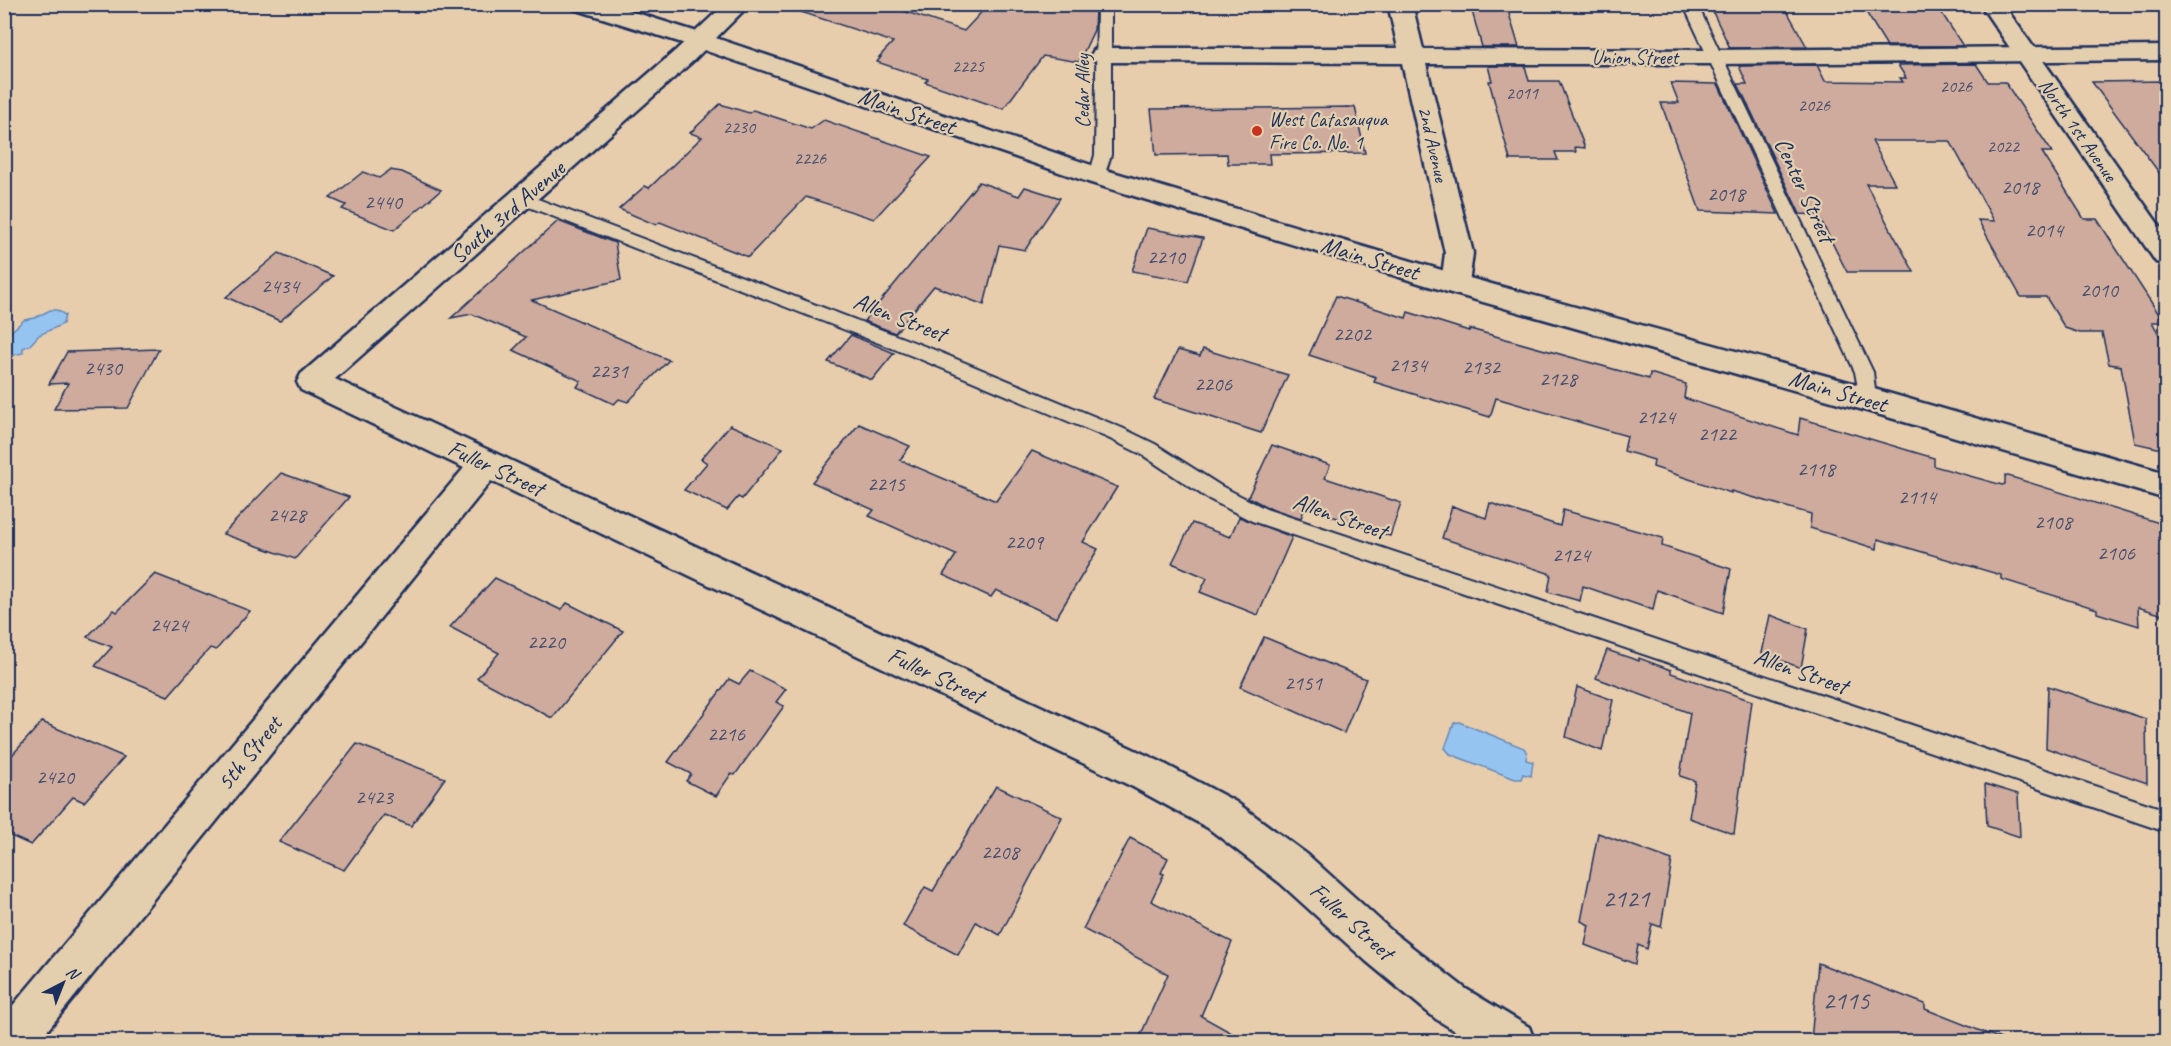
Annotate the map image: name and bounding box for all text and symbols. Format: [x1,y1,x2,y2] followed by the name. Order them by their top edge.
[1592,45,1681,70] street label: Union Street
[1070,53,1095,128] street label: Cedar Alley
[952,55,985,77] house number: 2225
[2033,74,2124,188] street label: North 1st Avenue
[1940,75,1973,97] house number: 2026
[855,80,961,142] street label: Main Street
[1506,82,1539,104] house number: 2011
[1798,94,1831,116] house number: 2026
[1412,104,1454,186] street label: 2nd Avenue
[1269,107,1389,155] place label: West Catasauqua Fire Co. No. 1
[723,116,757,138] house number: 2230
[1250,124,1264,138] marker: West Catasauqua Fire Co. No. 1
[1768,133,1844,250] street label: Center Street
[1987,135,2021,157] house number: 2022
[794,147,827,169] house number: 2226
[443,152,573,270] street label: South 3rd Avenue
[2001,174,2041,200] house number: 2018
[1707,181,1747,207] house number: 2018
[364,189,403,215] house number: 2440
[2025,217,2065,243] house number: 2014
[1317,229,1424,288] street label: Main Street
[1147,244,1186,270] house number: 2210
[261,273,301,299] house number: 2434
[2080,277,2119,303] house number: 2010
[849,286,953,349] street label: Allen Street
[1333,321,1372,347] house number: 2202
[1389,352,1429,378] house number: 2134
[1462,354,1501,380] house number: 2132
[84,355,123,381] house number: 2430
[590,358,629,384] house number: 2231
[1785,363,1892,420] street label: Main Street
[1539,366,1579,392] house number: 2128
[1194,371,1232,397] house number: 2206
[1637,404,1677,430] house number: 2124
[1698,421,1737,447] house number: 2122
[443,433,552,505] street label: Fuller Street
[1797,456,1837,482] house number: 2118
[867,471,906,497] house number: 2215
[1898,484,1938,510] house number: 2114
[1289,486,1394,547] street label: Allen Street
[268,502,308,528] house number: 2428
[2034,509,2074,535] house number: 2108
[1005,529,1044,555] house number: 2209
[2097,540,2135,566] house number: 2106
[1552,542,1592,568] house number: 2124
[150,612,190,638] house number: 2424
[527,629,566,655] house number: 2220
[883,640,992,712] street label: Fuller Street
[1750,641,1855,702] street label: Allen Street
[1284,670,1323,696] house number: 2151
[210,708,289,796] street label: 5th Street
[707,721,745,747] house number: 2216
[36,764,75,790] house number: 2420
[355,784,394,810] house number: 2423
[981,839,1021,865] house number: 2208
[1304,876,1402,968] street label: Fuller Street
[1603,882,1651,915] house number: 2121
[33,953,93,1013] north arrow
[62,962,85,985] text: N
[1823,984,1871,1017] house number: 2115

